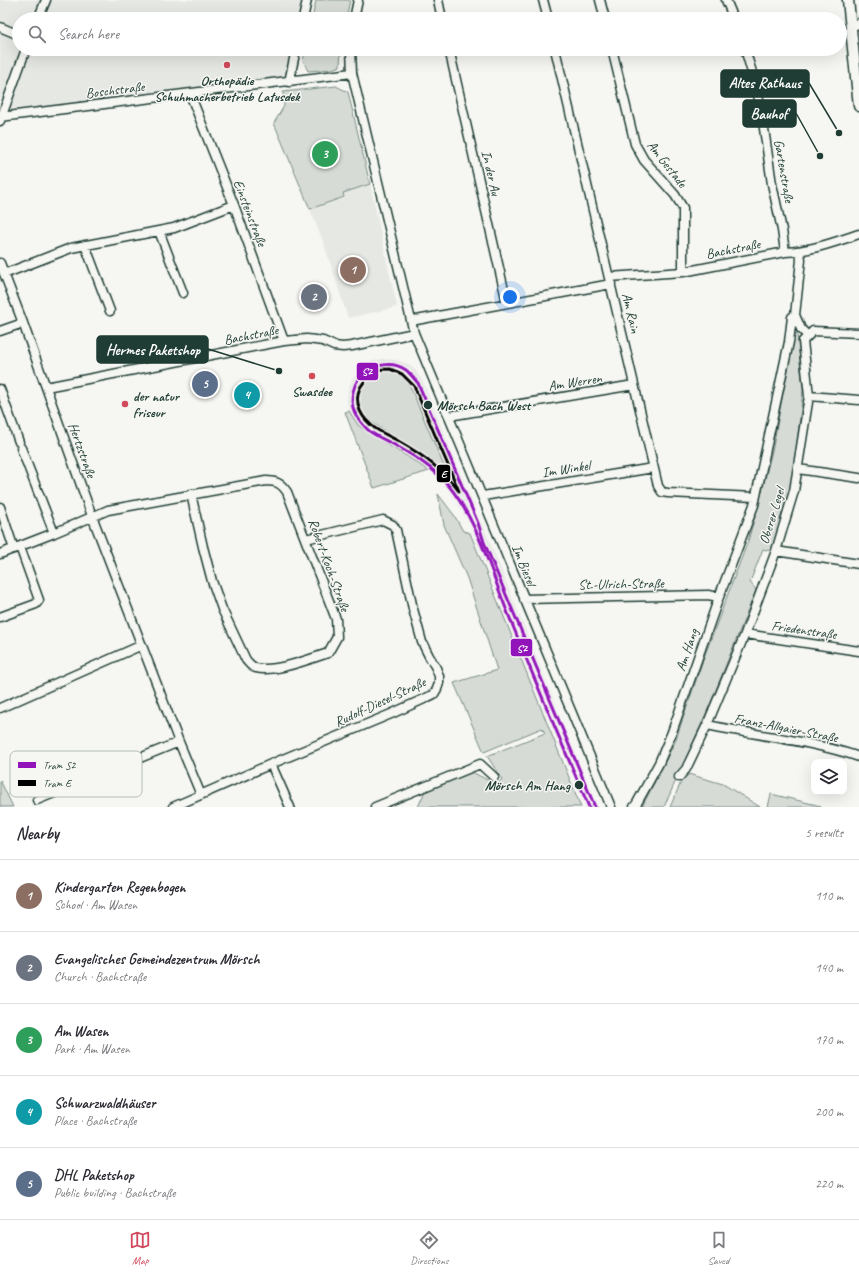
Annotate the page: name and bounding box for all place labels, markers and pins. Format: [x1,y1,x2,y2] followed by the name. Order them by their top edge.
[222,60,232,70] marker: Orthopädie Schuhmacherbetrieb Latusdek
[721,70,809,97] callout: Altes Rathaus
[155,72,301,105] place label: Orthopädie Schuhmacherbetrieb Latusdek
[743,100,796,127] callout: Bauhof
[312,139,338,169] pin: 3
[340,255,366,285] pin: 1
[301,282,327,312] pin: 2
[97,336,208,363] callout: Hermes Paketshop
[192,369,218,399] pin: 5
[307,371,317,381] marker: Swasdee
[234,380,260,410] pin: 4
[292,383,333,400] place label: Swasdee
[133,388,181,421] place label: der natur friseur
[437,397,533,414] place label: Mörsch Bach West
[120,399,130,409] marker: der natur friseur
[422,399,434,411] marker: Mörsch Bach West
[485,777,571,794] place label: Mörsch Am Hang
[573,779,585,791] marker: Mörsch Am Hang

